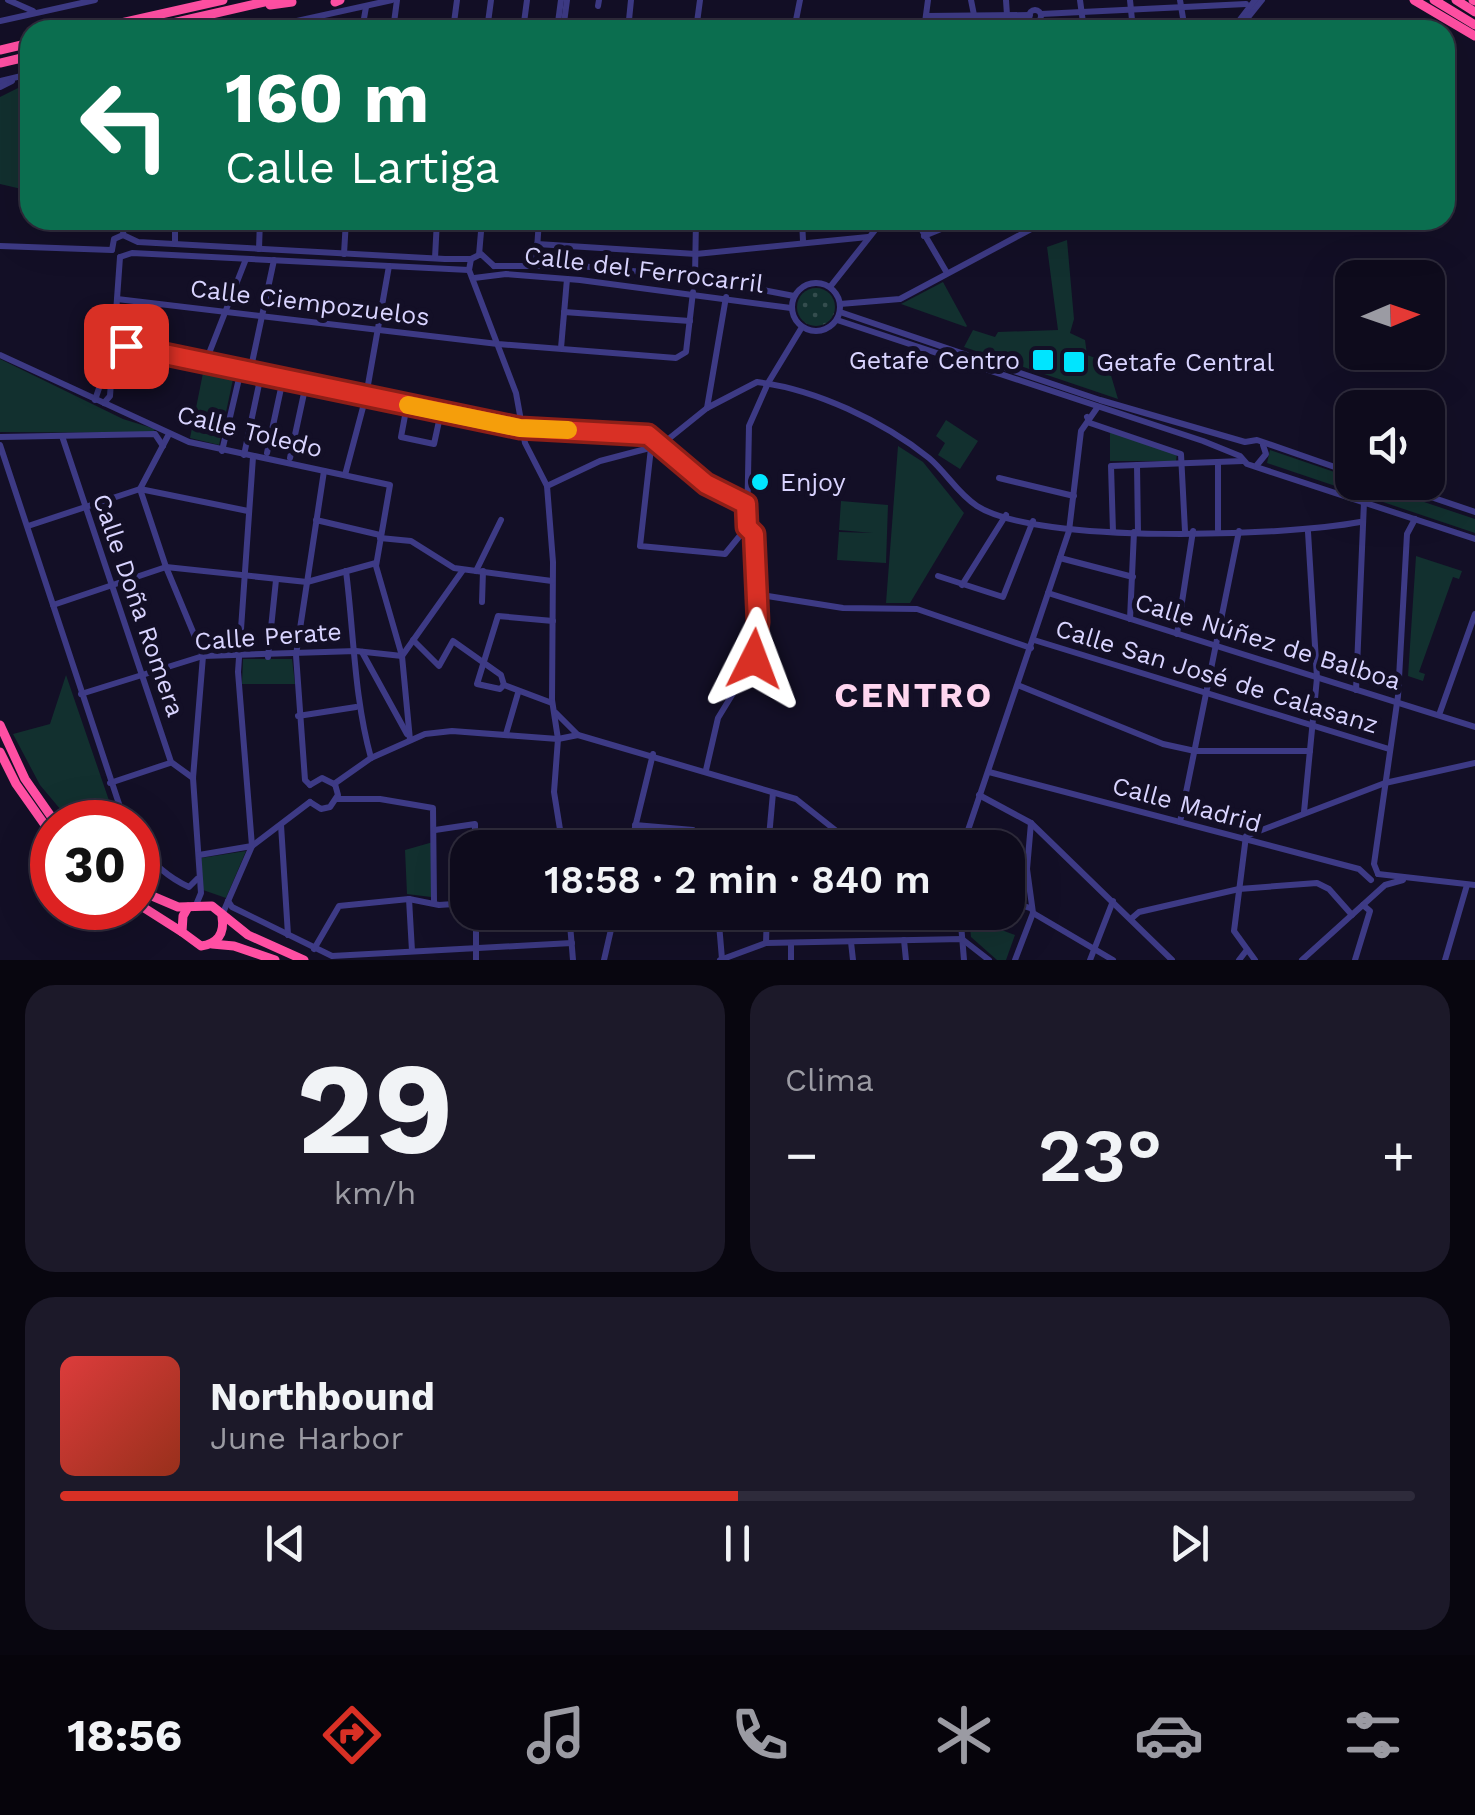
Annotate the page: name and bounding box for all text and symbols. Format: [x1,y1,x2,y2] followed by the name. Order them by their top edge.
[225,57,429,139] text: 160 m
[60,60,190,190] icon: left
[225,141,500,194] text: Calle Lartiga
[523,240,766,299] street label: Calle del Ferrocarril
[1335,260,1445,370] north arrow
[1335,260,1445,500] map controls
[189,273,431,332] street label: Calle Ciempozuelos
[84,304,169,389] pin
[99,319,154,374] icon: arrive
[849,346,1020,375] place label: Getafe Centro
[1030,347,1056,373] marker: Getafe Centro
[1096,348,1274,377] place label: Getafe Central
[1061,349,1087,375] marker: Getafe Central
[1335,390,1445,500] button: sound
[174,399,326,464] street label: Calle Toledo
[780,468,846,497] place label: Enjoy
[749,471,771,493] marker: Enjoy
[87,490,190,720] street label: Calle Doña Romera
[1131,587,1404,696] street label: Calle Núñez de Balboa
[702,607,806,711] position arrow
[1052,614,1382,739] street label: Calle San José de Calasanz
[193,617,343,656] street label: Calle Perate
[834,674,994,716] district label: CENTRO
[1109,771,1265,838] street label: Calle Madrid
[30,800,160,930] speed limit sign: 30
[544,858,931,902] text: 18:58 · 2 min · 840 m
[296,1032,454,1185] text: 29
[785,1061,874,1099] text: Clima
[1038,1111,1162,1199] text: 23°
[785,1123,818,1187] text: −
[1382,1123,1415,1187] text: +
[334,1174,416,1212] text: km/h
[210,1375,435,1419] text: Northbound
[210,1419,404,1457] text: June Harbor
[258,1516,313,1571] icon: previous
[710,1516,765,1571] icon: pause
[1162,1516,1217,1571] icon: next
[317,1700,387,1770] icon: directions
[521,1700,591,1770] icon: music
[725,1700,795,1770] icon: phone
[929,1700,999,1770] icon: climate
[1134,1700,1204,1770] icon: car
[1338,1700,1408,1770] icon: filters
[67,1709,182,1762] text: 18:56

